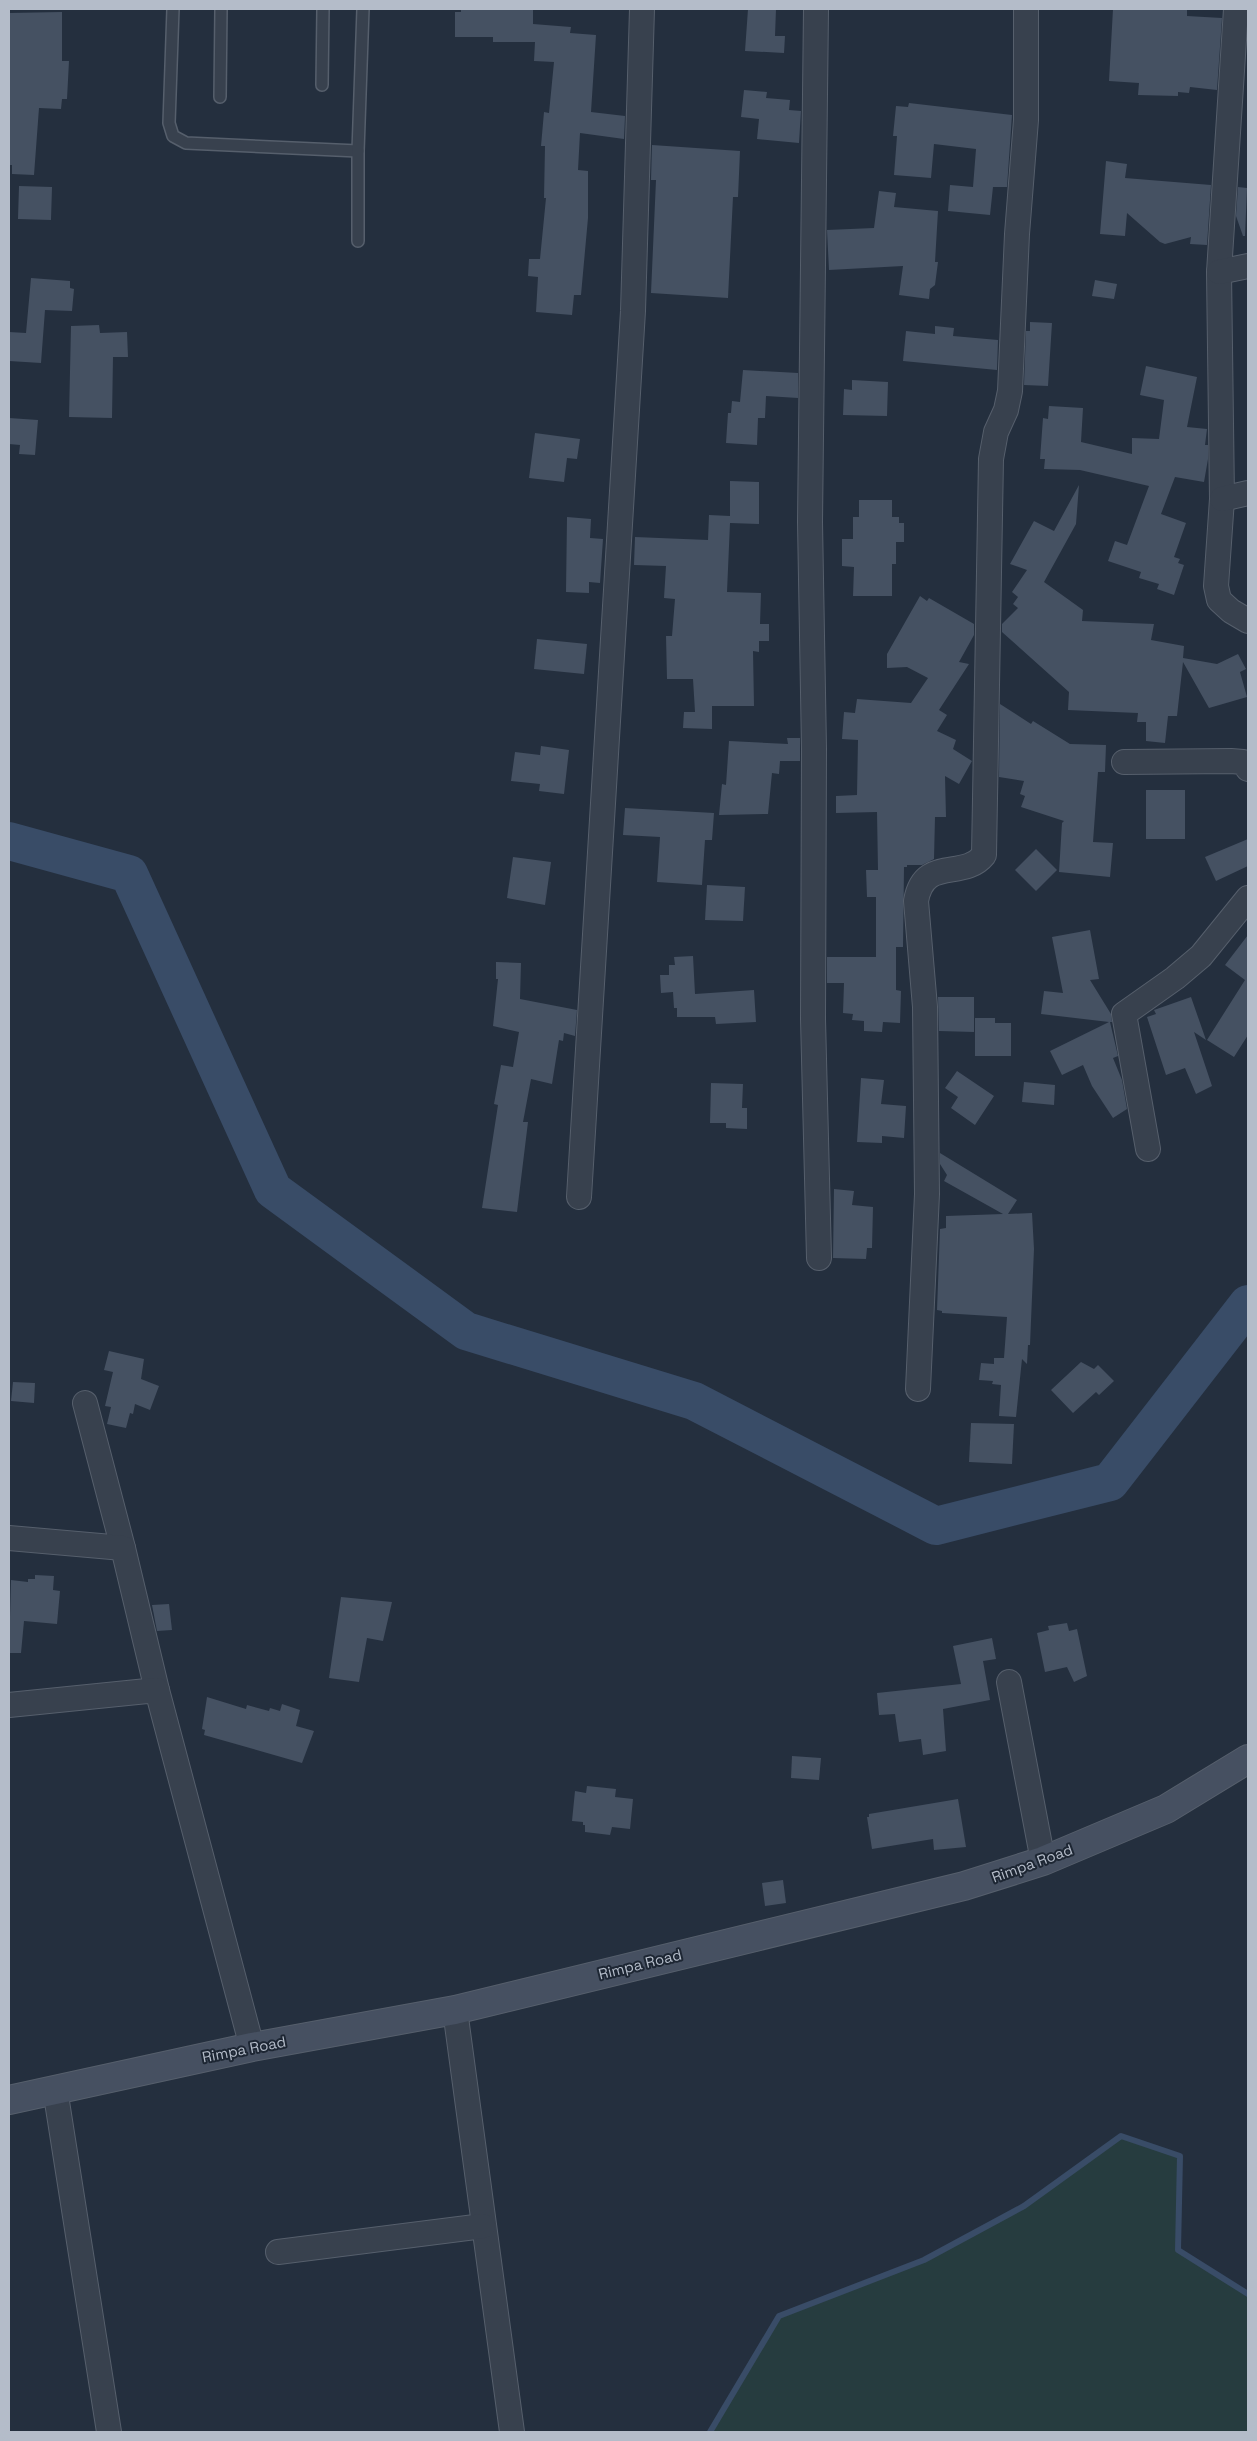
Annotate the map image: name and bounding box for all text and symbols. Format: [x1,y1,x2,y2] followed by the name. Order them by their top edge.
[989,1840,1075,1886] street label: Rimpa Road
[596,1945,684,1983] street label: Rimpa Road
[200,2032,288,2066] street label: Rimpa Road

